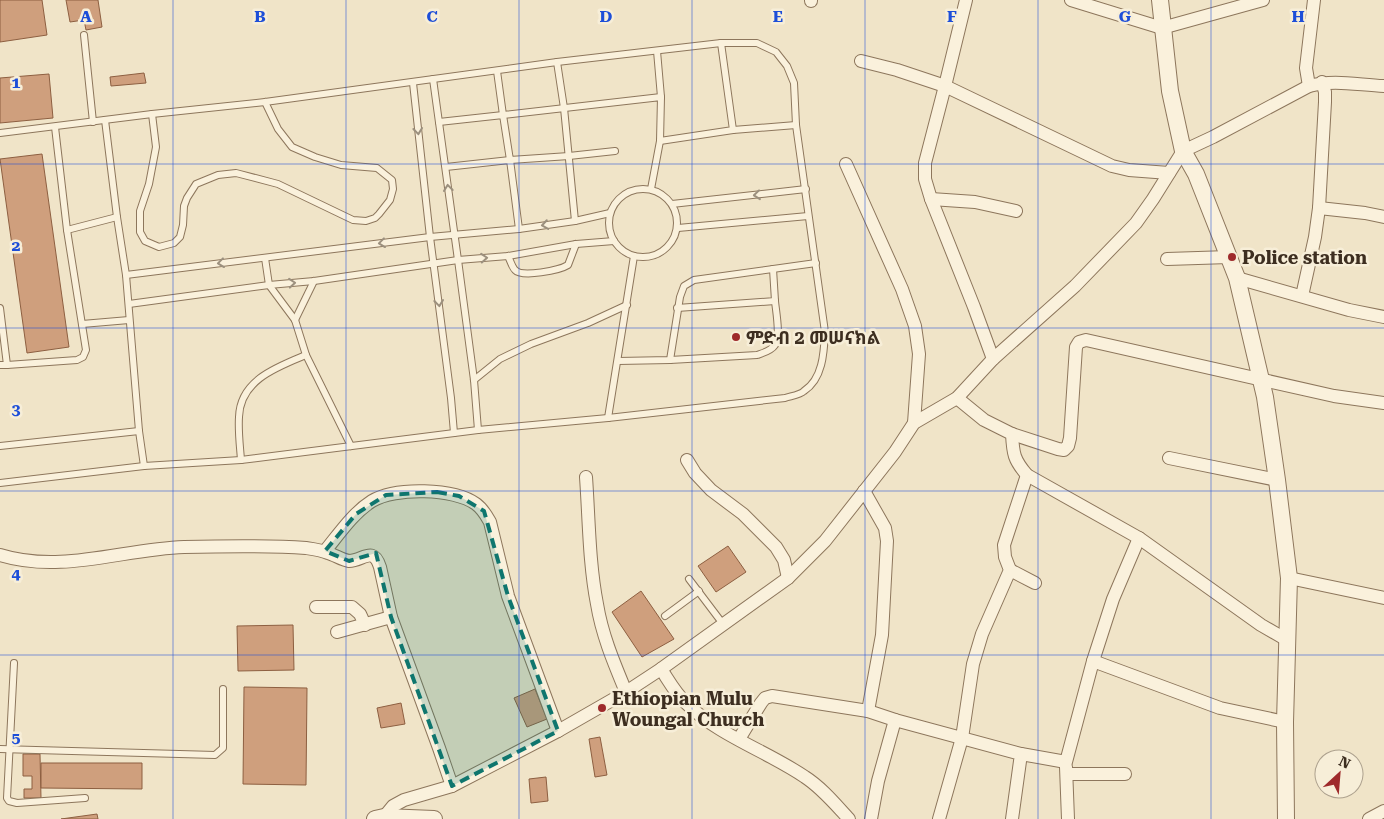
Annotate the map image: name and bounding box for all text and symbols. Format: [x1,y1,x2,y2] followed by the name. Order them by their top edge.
[80,7,92,26] text: A
[254,7,266,26] text: B
[426,7,438,26] text: C
[600,7,613,26] text: D
[773,7,783,26] text: E
[947,7,957,26] text: F
[1119,7,1132,26] text: G
[1291,7,1305,26] text: H
[12,73,21,92] text: 1
[412,127,423,135] one-way arrow
[443,184,454,192] one-way arrow
[753,189,761,200] one-way arrow
[541,219,549,230] one-way arrow
[12,236,21,255] text: 2
[378,237,386,248] one-way arrow
[1242,247,1367,268] place label: Police station
[1226,251,1238,263] marker: Police station
[480,252,488,263] one-way arrow
[216,257,224,268] one-way arrow
[288,277,296,288] one-way arrow
[433,299,444,307] one-way arrow
[746,327,880,348] place label: ምድብ 2 መሠናክል
[730,331,742,343] marker: ምድብ 2 መሠናክል
[12,400,21,419] text: 3
[12,564,21,583] text: 4
[612,688,764,730] place label: Ethiopian Mulu Woungal Church
[596,702,608,714] marker: Ethiopian Mulu Woungal Church
[12,728,21,747] text: 5
[1314,749,1364,799] north arrow
[1336,753,1353,772] text: N

